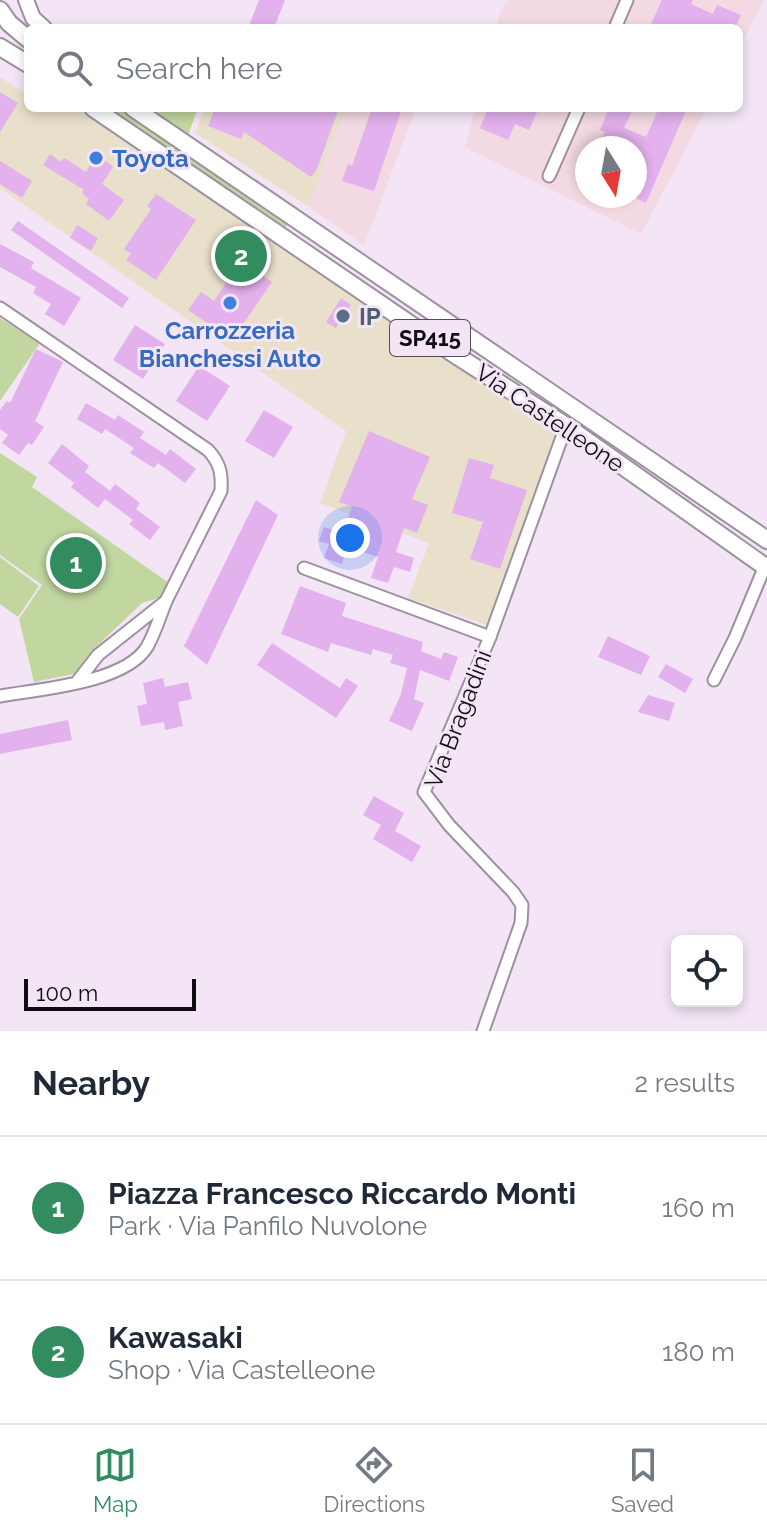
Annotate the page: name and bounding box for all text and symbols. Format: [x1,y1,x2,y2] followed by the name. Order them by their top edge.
[24,24,743,112] search box
[52,46,96,90] icon: search
[116,51,283,86] text: Search here
[575,136,647,208] north arrow
[112,144,189,173] place label: Toyota
[87,149,105,167] marker: Toyota
[215,226,267,286] pin: 2
[221,294,239,312] marker: Carrozzeria Bianchessi Auto
[359,302,381,331] place label: IP
[334,307,352,325] marker: IP
[139,316,321,373] place label: Carrozzeria Bianchessi Auto
[390,320,470,356] road number: SP415
[470,358,630,478] street label: Via Castelleone
[330,518,370,558] your location
[50,533,102,593] pin: 1
[418,646,498,792] street label: Via Bragadini
[671,935,743,1007] map controls
[671,935,743,1007] button: locate
[24,975,196,1011] scale bar
[36,980,98,1006] text: 100 m
[32,1063,150,1103] text: Nearby
[635,1068,735,1098] text: 2 results
[108,1176,576,1211] text: Piazza Francesco Riccardo Monti
[52,1193,64,1223] text: 1
[662,1193,735,1223] text: 160 m
[108,1211,427,1241] text: Park · Via Panfilo Nuvolone
[108,1320,243,1355] text: Kawasaki
[51,1337,65,1367] text: 2
[662,1337,735,1367] text: 180 m
[108,1355,375,1385] text: Shop · Via Castelleone
[93,1443,138,1517] tab: Map
[324,1443,425,1517] tab: Directions
[611,1443,674,1517] tab: Saved

